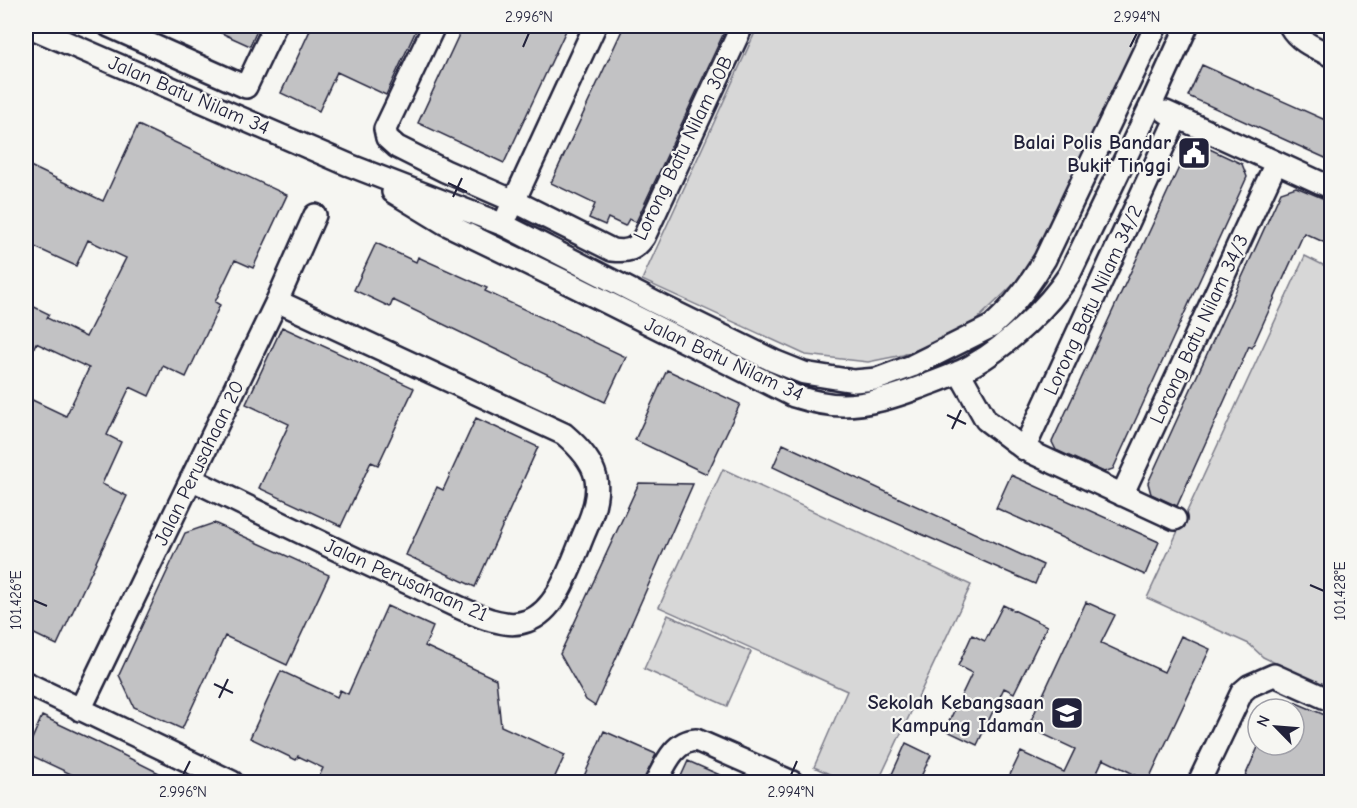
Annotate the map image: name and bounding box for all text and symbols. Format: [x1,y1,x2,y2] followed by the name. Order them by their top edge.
[505,8,553,26] text: 2.996°N
[1114,8,1160,26] text: 2.994°N
[105,51,273,139] street label: Jalan Batu Nilam 34
[628,52,738,244] street label: Lorong Batu Nilam 30B
[1013,131,1171,177] place label: Balai Polis Bandar Bukit Tinggi
[1176,135,1212,171] public building icon: Balai Polis Bandar Bukit Tinggi
[1039,201,1147,399] street label: Lorong Batu Nilam 34/2
[1145,231,1253,427] street label: Lorong Batu Nilam 34/3
[641,312,807,406] street label: Jalan Batu Nilam 34
[149,377,249,549] street label: Jalan Perusahaan 20
[321,534,491,626] street label: Jalan Perusahaan 21
[1331,562,1349,620] text: 101.428°E
[7,570,25,630] text: 101.426°E
[868,691,1044,737] place label: Sekolah Kebangsaan Kampung Idaman
[1049,695,1085,731] school or university icon: Sekolah Kebangsaan Kampung Idaman
[1246,697,1306,757] north arrow
[1253,713,1274,730] text: N
[159,783,207,801] text: 2.996°N
[768,783,814,801] text: 2.994°N

